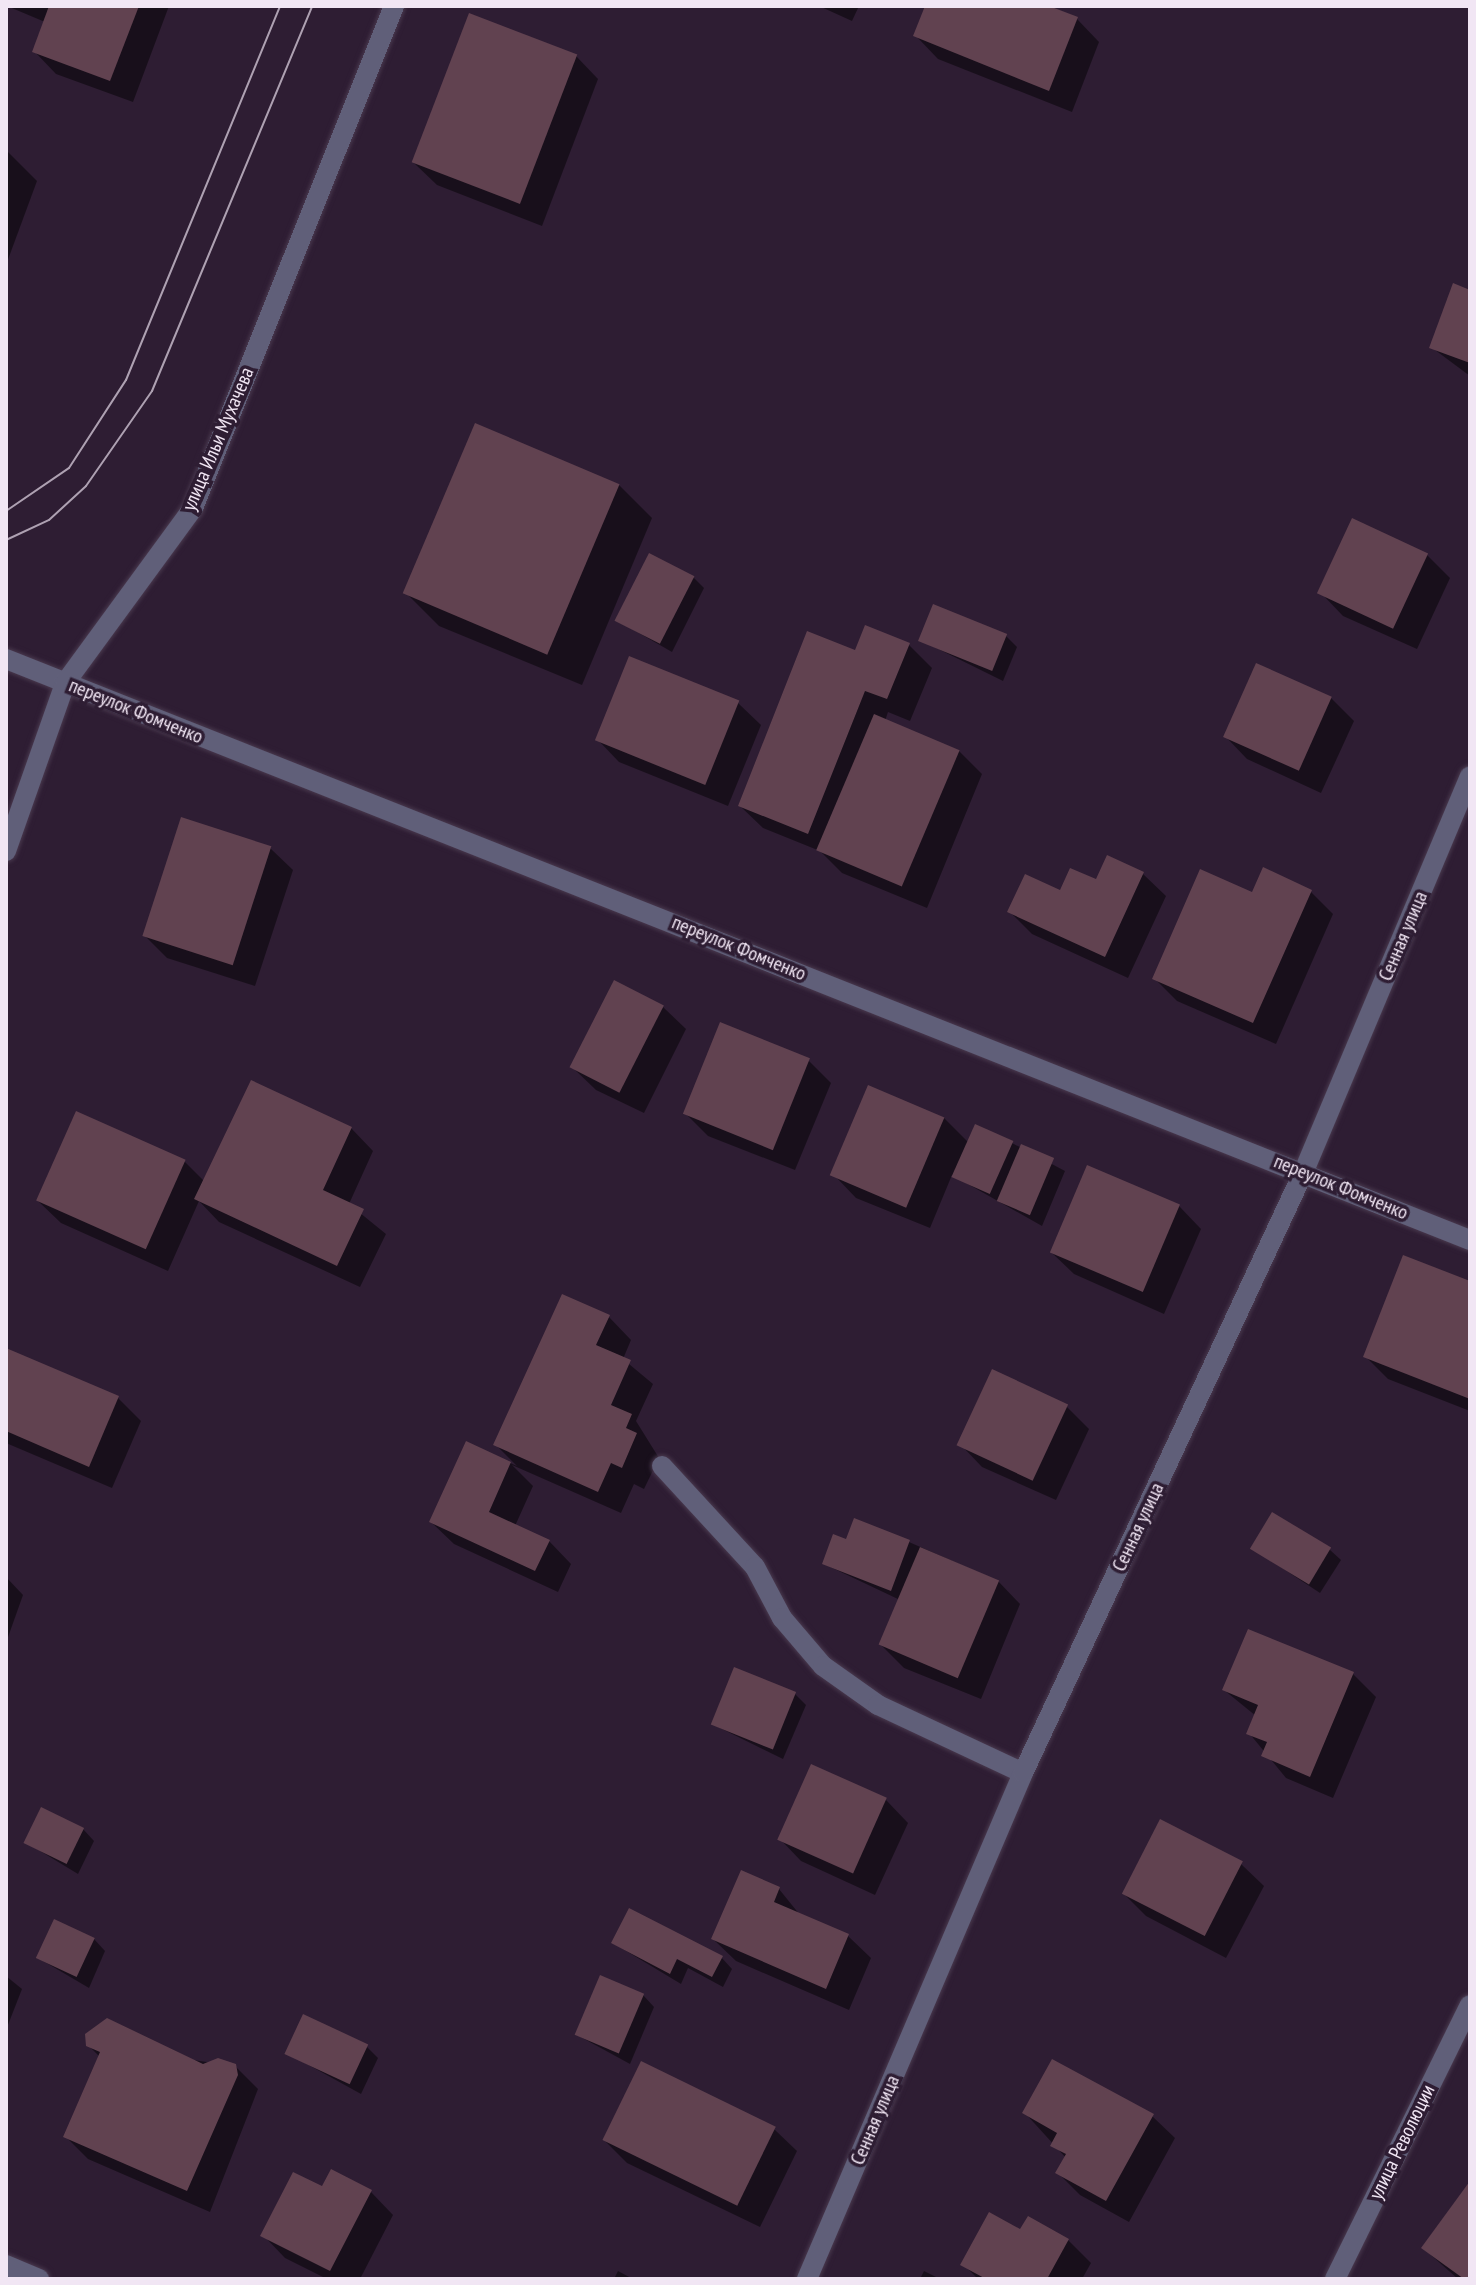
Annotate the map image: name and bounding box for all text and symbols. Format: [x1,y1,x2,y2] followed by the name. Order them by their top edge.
[177,364,259,514] street label: улица Ильи Мухачева
[65,673,207,749] street label: переулок Фомченко
[1373,887,1433,985] street label: Сенная улица
[668,910,810,986] street label: переулок Фомченко
[1270,1149,1412,1225] street label: переулок Фомченко
[1107,1479,1169,1575] street label: Сенная улица
[845,2071,905,2169] street label: Сенная улица
[1364,2081,1440,2203] street label: улица Революции

